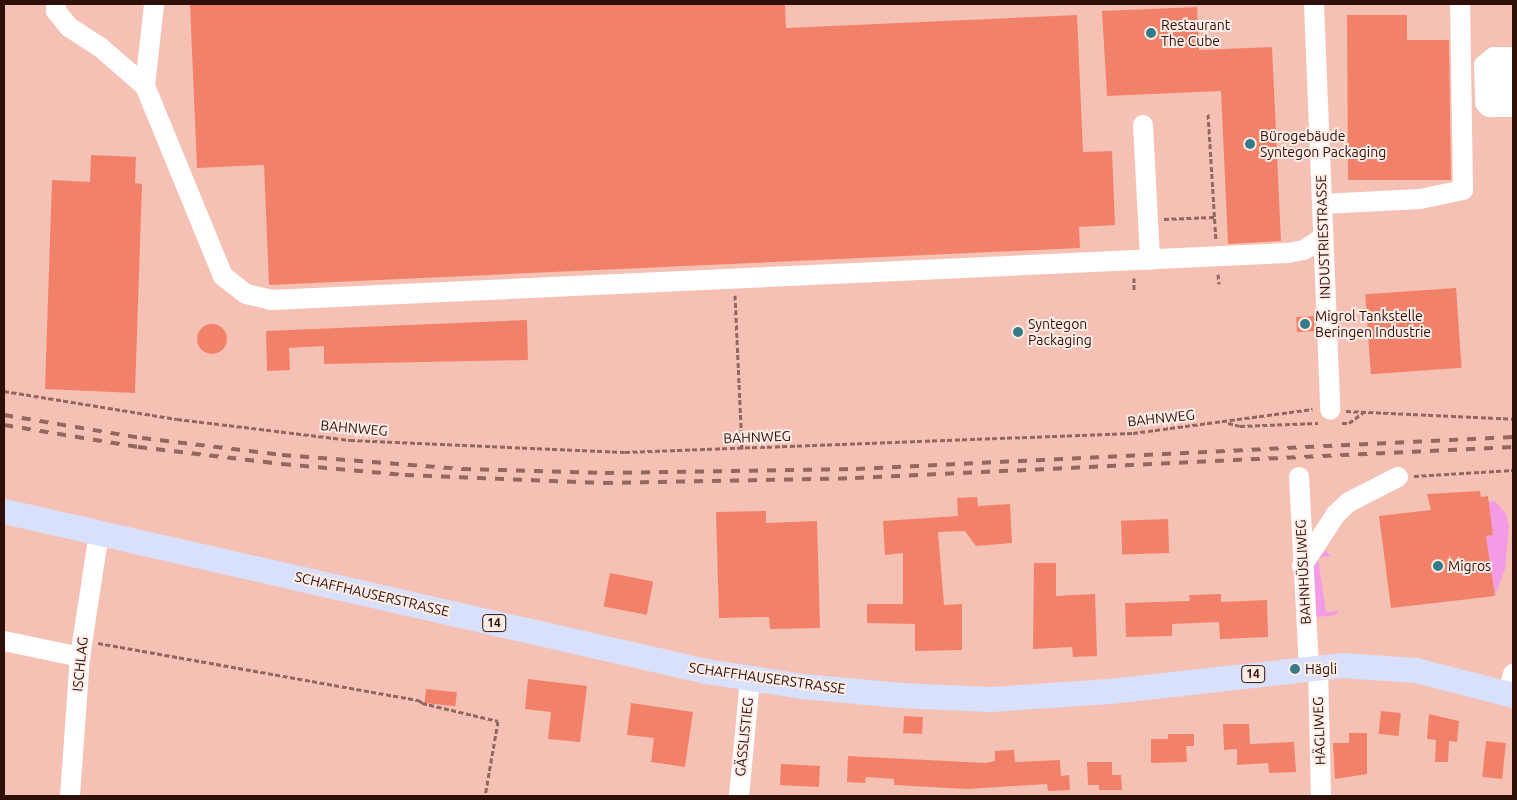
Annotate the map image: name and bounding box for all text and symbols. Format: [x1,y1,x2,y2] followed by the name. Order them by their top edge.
[1161,17,1230,49] place label: Restaurant The Cube
[1145,27,1157,39] marker: Restaurant The Cube
[1260,128,1386,160] place label: Bürogebäude Syntegon Packaging
[1244,138,1256,150] marker: Bürogebäude Syntegon Packaging
[1312,175,1334,299] street label: INDUSTRIESTRASSE
[1315,308,1431,341] place label: Migrol Tankstelle Beringen Industrie
[1028,316,1092,348] place label: Syntegon Packaging
[1299,318,1311,330] marker: Migrol Tankstelle Beringen Industrie
[1012,326,1024,338] marker: Syntegon Packaging
[1127,406,1195,430] street label: BAHNWEG
[320,417,388,439] street label: BAHNWEG
[723,427,791,447] street label: BAHNWEG
[1292,519,1314,625] street label: BAHNHÜSLIWEG
[1448,558,1491,574] place label: Migros
[1432,560,1444,572] marker: Migros
[293,568,451,620] street label: SCHAFFHAUSERSTRASSE
[482,614,506,632] road number: 14
[69,636,91,692] street label: ISCHLAG
[688,659,846,697] street label: SCHAFFHAUSERSTRASSE
[1305,661,1337,677] place label: Hägli
[1289,663,1301,675] marker: Hägli
[1240,664,1266,684] road number: 14
[1309,696,1329,766] street label: HÄGLIWEG
[731,697,757,777] street label: GÄSSLISTIEG

